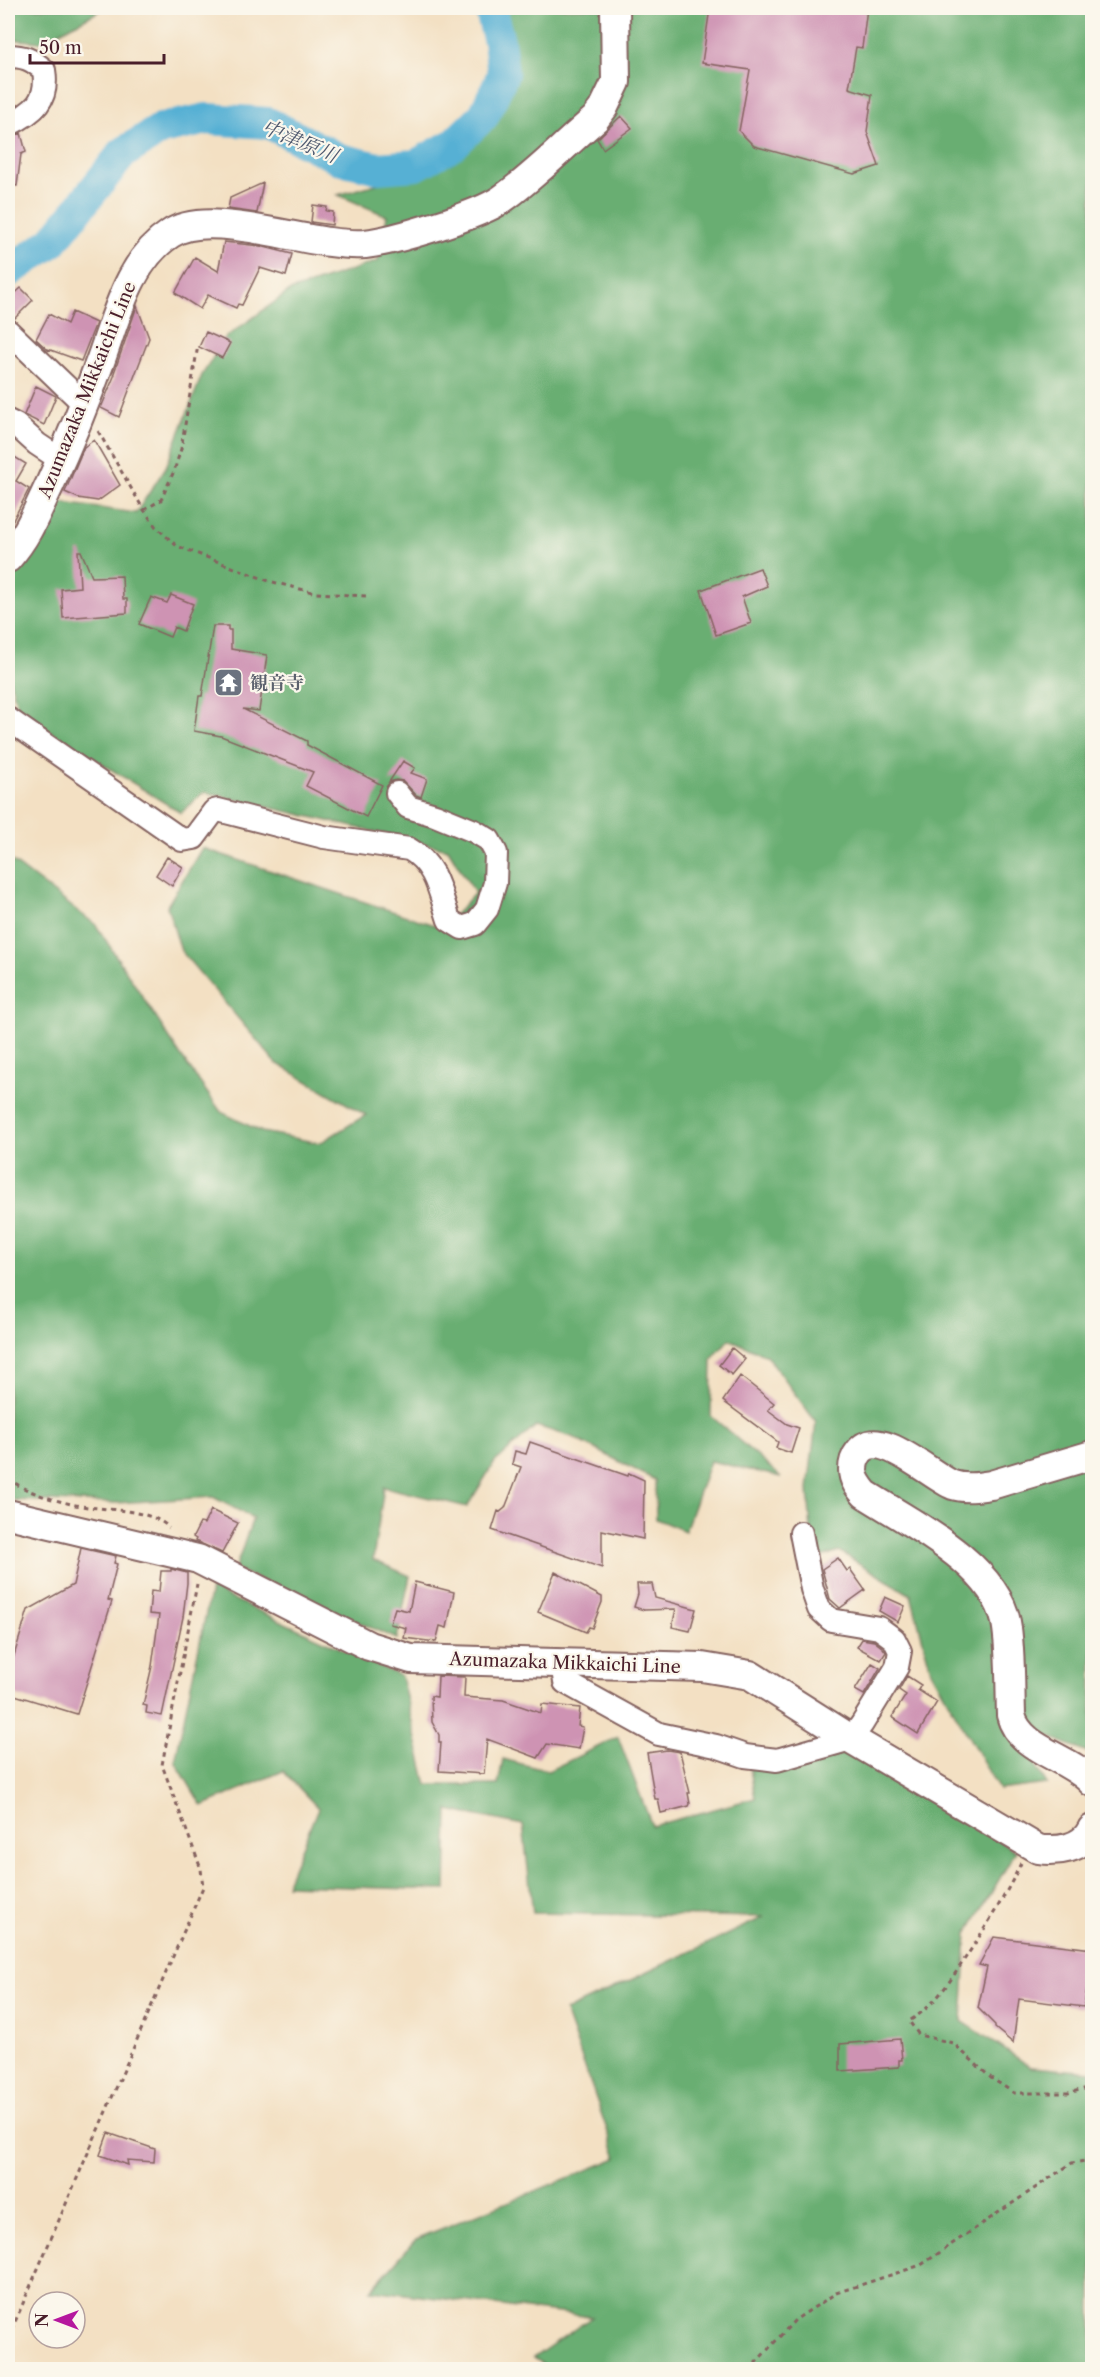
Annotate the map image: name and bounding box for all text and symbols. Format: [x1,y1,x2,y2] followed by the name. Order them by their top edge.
[30,27,164,65] scale bar
[39,37,82,59] text: 50 m
[258,114,343,168] water label: 中津原川
[33,279,141,502] street label: Azumazaka Mikkaichi Line
[213,667,245,699] temple icon: 観音寺
[250,672,304,694] place label: 観音寺
[448,1648,681,1678] street label: Azumazaka Mikkaichi Line
[27,2290,87,2350] north arrow
[32,2313,52,2327] text: N

